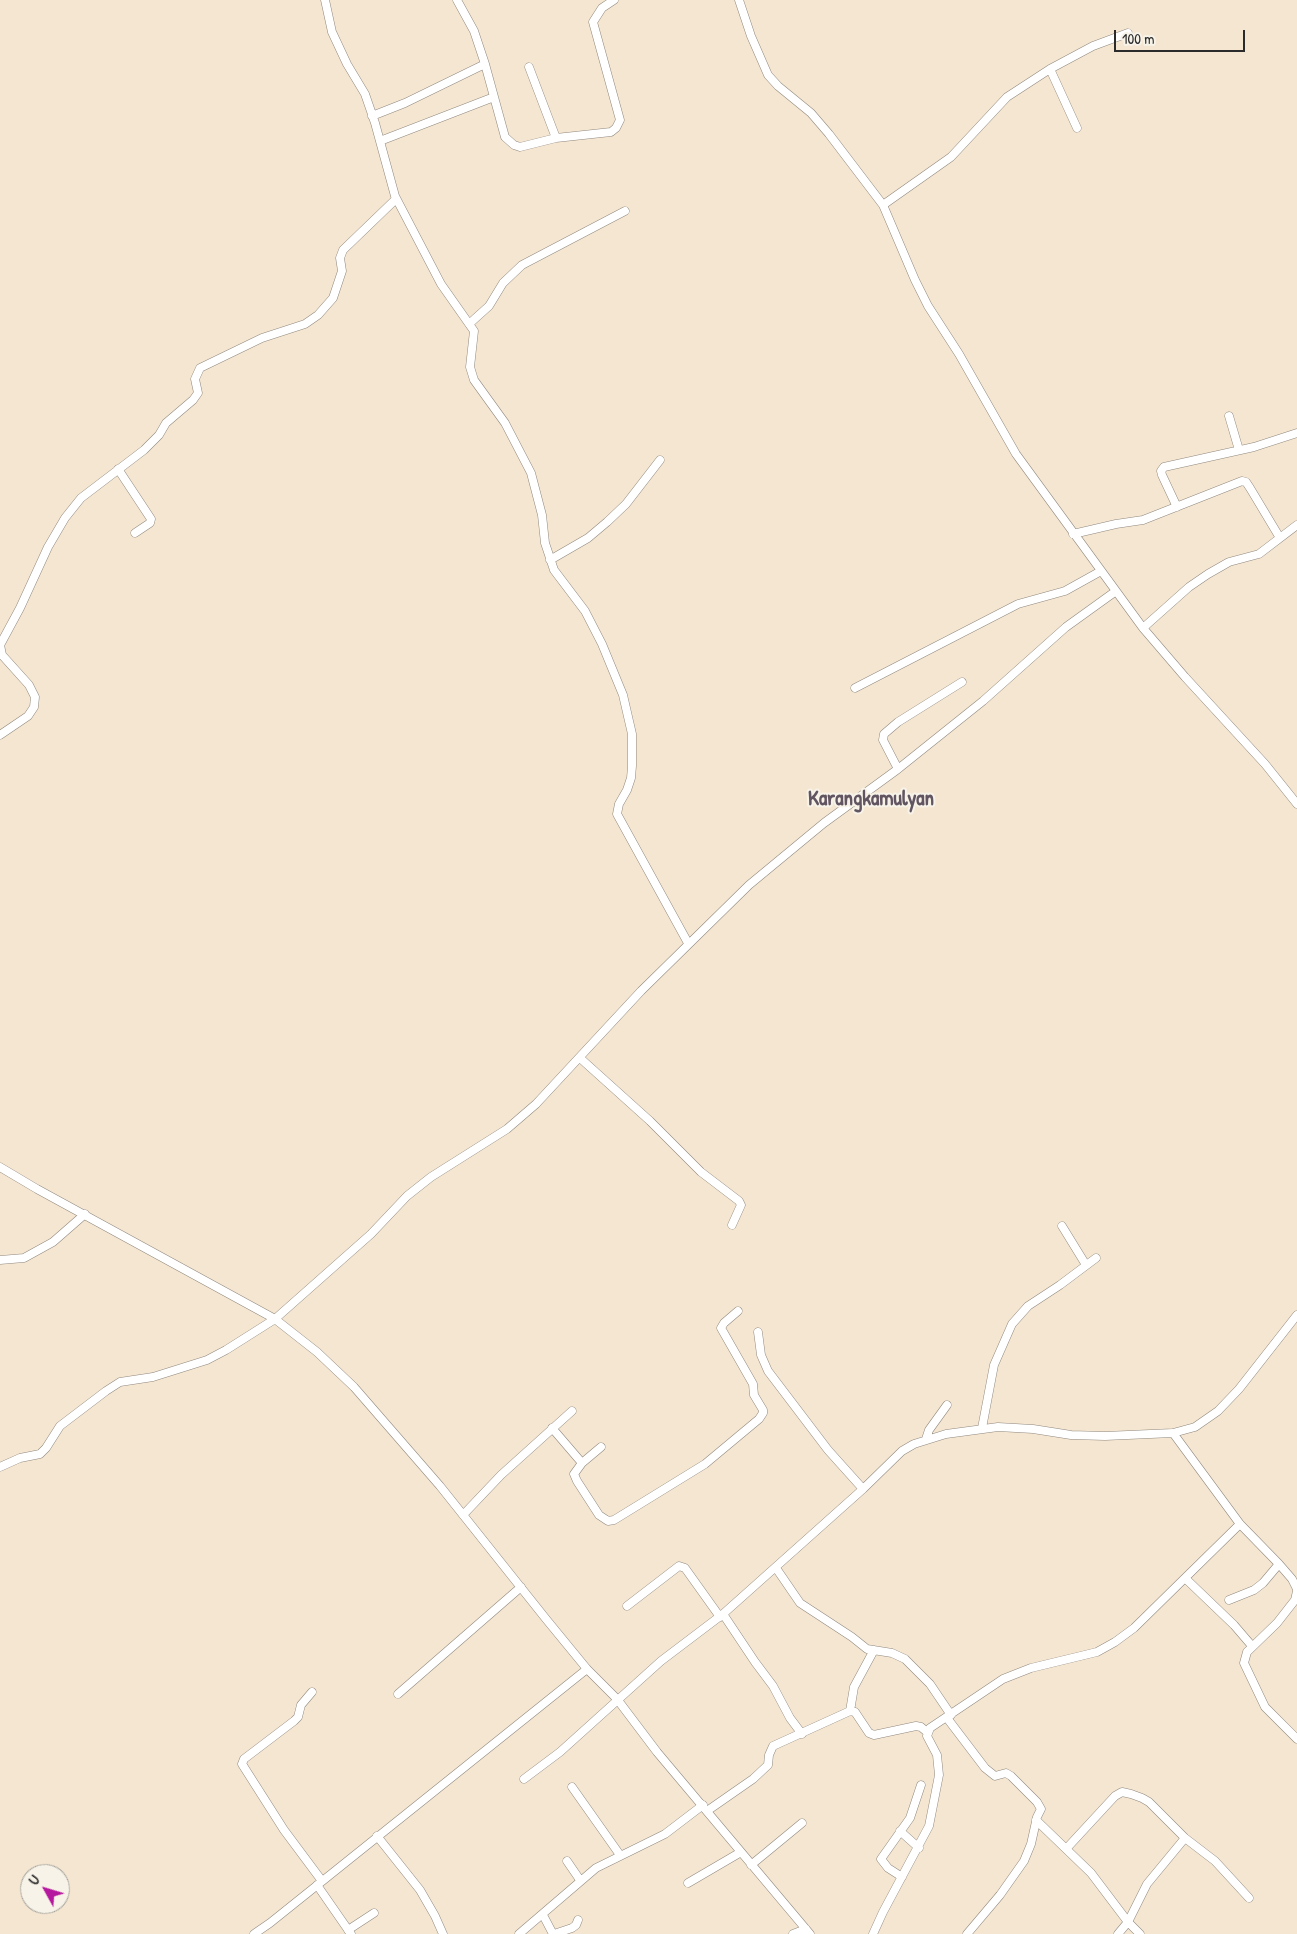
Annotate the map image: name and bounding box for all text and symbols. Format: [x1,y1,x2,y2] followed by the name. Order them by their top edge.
[1117,20,1248,52] scale bar
[1122,28,1155,49] text: 100 m
[808,786,934,812] district label: Karangkamulyan
[20,1864,70,1914] north arrow
[24,1871,44,1889] text: U

